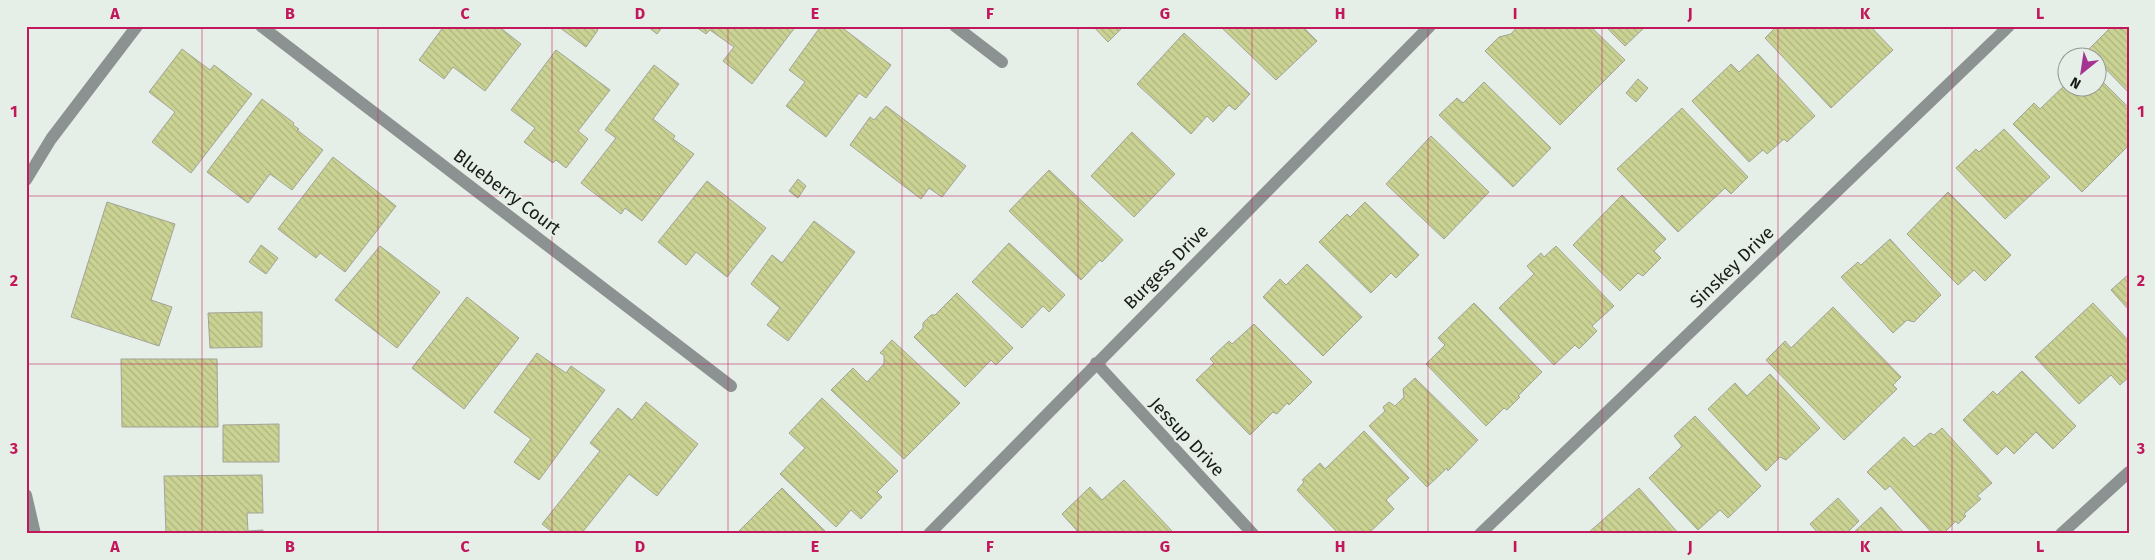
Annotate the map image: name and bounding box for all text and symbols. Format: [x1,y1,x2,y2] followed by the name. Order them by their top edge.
[109,4,120,23] text: A
[285,4,295,23] text: B
[460,4,470,23] text: C
[635,4,645,23] text: D
[811,4,819,23] text: E
[986,4,994,23] text: F
[1160,4,1170,23] text: G
[1335,4,1345,23] text: H
[1513,4,1517,23] text: I
[1686,4,1693,23] text: J
[1860,4,1871,23] text: K
[2036,4,2044,23] text: L
[2058,48,2108,98] north arrow
[2067,73,2084,93] text: N
[10,102,18,121] text: 1
[2137,102,2145,121] text: 1
[449,144,565,240] street label: Blueberry Court
[1119,220,1213,314] street label: Burgess Drive
[1685,221,1779,313] street label: Sinskey Drive
[10,271,18,290] text: 2
[2137,271,2145,290] text: 2
[1145,393,1229,481] street label: Jessup Drive
[9,439,18,458] text: 3
[2136,439,2145,458] text: 3
[109,537,120,556] text: A
[285,537,295,556] text: B
[460,537,470,556] text: C
[635,537,645,556] text: D
[811,537,819,556] text: E
[986,537,994,556] text: F
[1160,537,1170,556] text: G
[1335,537,1345,556] text: H
[1513,537,1517,556] text: I
[1686,537,1693,556] text: J
[1860,537,1871,556] text: K
[2036,537,2044,556] text: L

